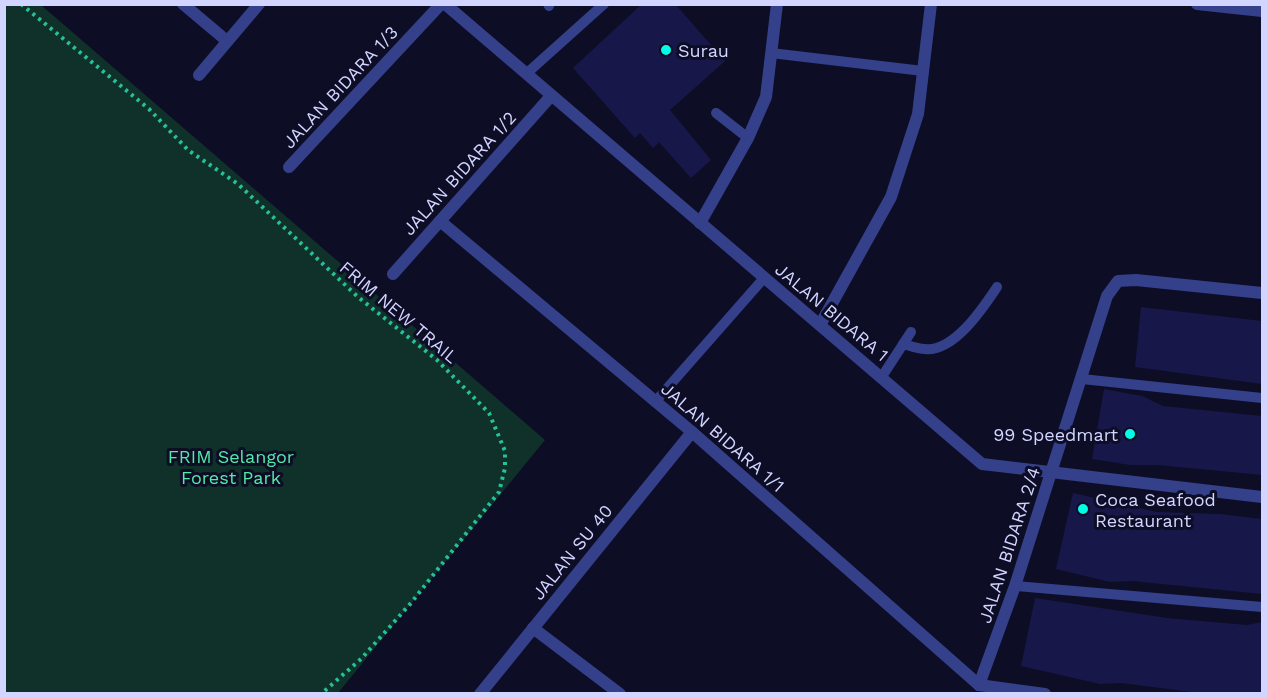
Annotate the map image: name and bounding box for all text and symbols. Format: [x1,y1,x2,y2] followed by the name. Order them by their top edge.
[278,22,402,152] street label: JALAN BIDARA 1/3
[678,40,729,61] place label: Surau
[659,43,673,57] marker: Surau
[398,107,520,239] street label: JALAN BIDARA 1/2
[336,256,463,368] street label: FRIM NEW TRAIL
[771,259,893,365] street label: JALAN BIDARA 1
[657,378,789,496] street label: JALAN BIDARA 1/1
[993,424,1118,445] place label: 99 Speedmart
[1123,427,1137,441] marker: 99 Speedmart
[168,446,294,488] park label: FRIM Selangor Forest Park
[974,464,1044,626] street label: JALAN BIDARA 2/4
[1095,489,1216,531] place label: Coca Seafood Restaurant
[527,500,617,604] street label: JALAN SU 40
[1076,502,1090,516] marker: Coca Seafood Restaurant

